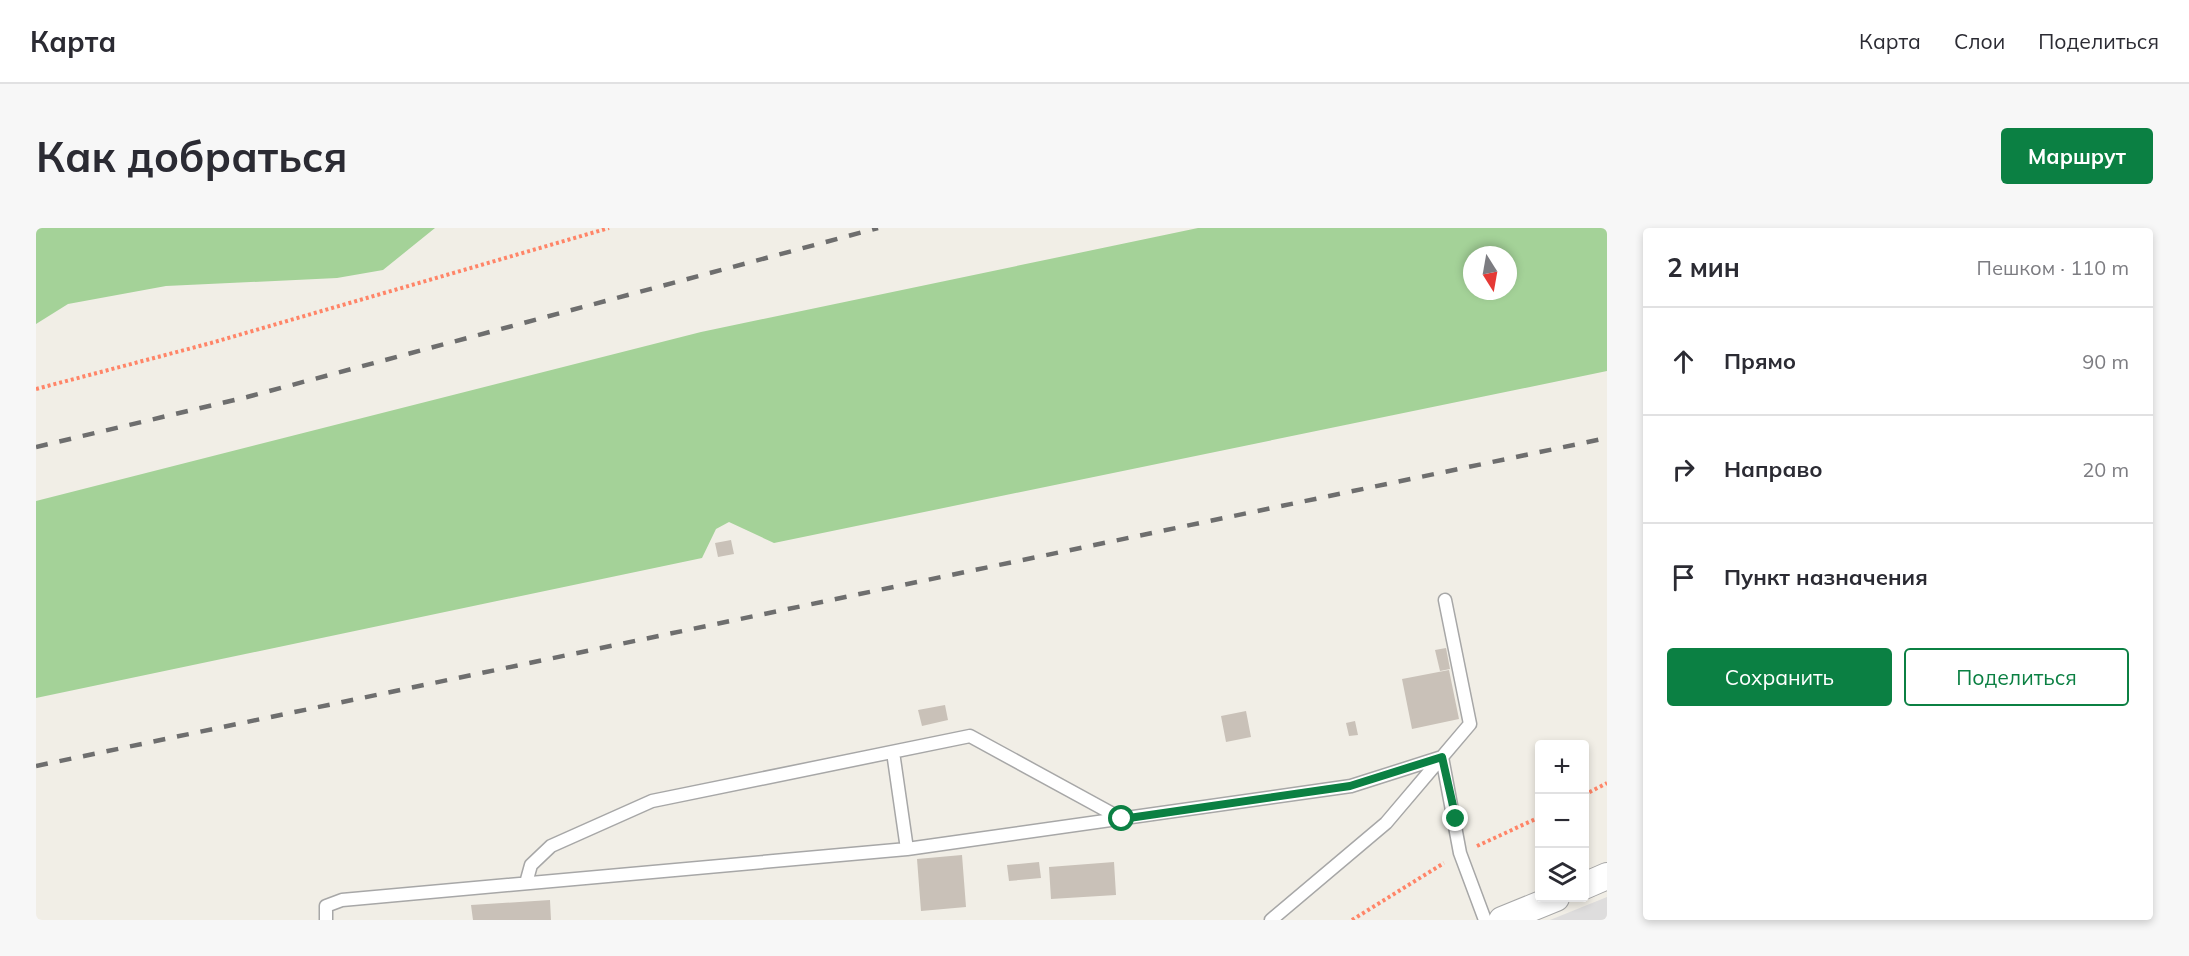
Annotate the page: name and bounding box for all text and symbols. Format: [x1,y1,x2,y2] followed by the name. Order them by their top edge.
[30,24,116,59] text: Карта
[1859,28,1921,54] text: Карта
[1954,28,2005,54] text: Слои
[2038,28,2159,54] text: Поделиться
[2001,128,2153,184] button: Маршрут
[36,130,348,183] text: Как добраться
[1463,246,1517,300] north arrow
[1667,251,1740,284] text: 2 мин
[1977,255,2129,280] text: Пешком · 110 m
[1667,345,1700,378] icon: ahead
[1724,347,1796,375] text: Прямо
[2082,349,2129,374] text: 90 m
[1667,453,1700,486] icon: right
[1724,455,1822,483] text: Направо
[2082,457,2129,482] text: 20 m
[1667,561,1700,594] icon: arrive
[1724,563,1928,591] text: Пункт назначения
[1667,648,1892,706] button: Сохранить
[1904,648,2129,706] button: Поделиться
[1535,740,1589,902] map controls
[1535,740,1589,794] button: +
[1535,794,1589,848] button: −
[1108,805,1134,831] route start
[1442,805,1468,831] route end
[1535,848,1589,902] button: layers

